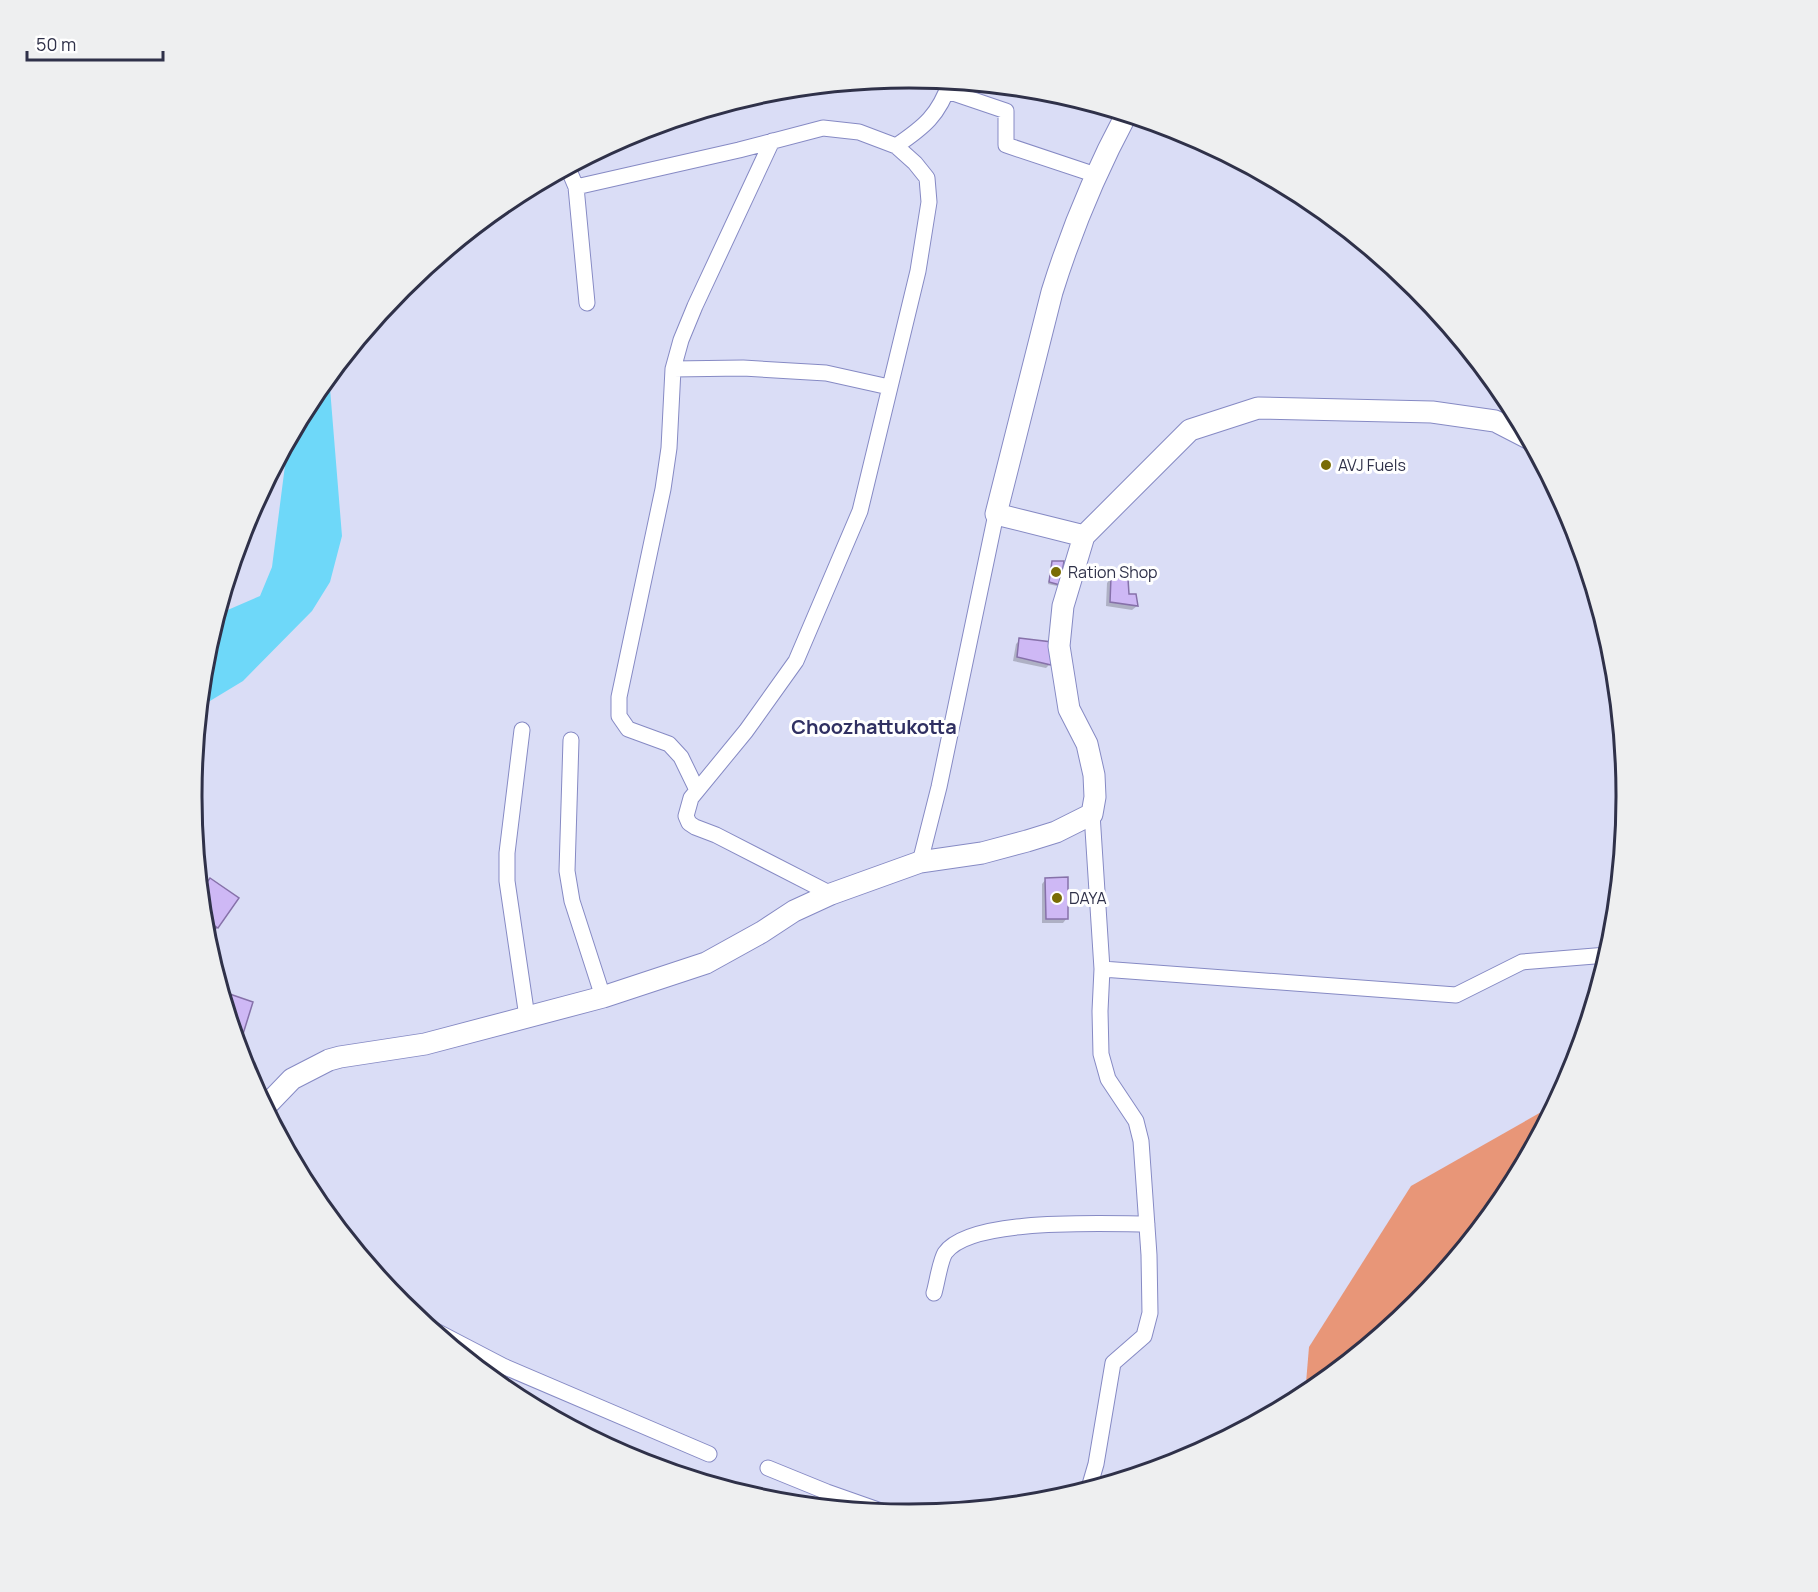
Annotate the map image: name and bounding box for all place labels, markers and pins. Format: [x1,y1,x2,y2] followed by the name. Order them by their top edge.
[1338,454,1406,476] place label: AVJ Fuels
[1319,458,1333,472] marker: AVJ Fuels
[1068,561,1158,583] place label: Ration Shop
[1049,565,1063,579] marker: Ration Shop
[1069,887,1107,909] place label: DAYA
[1050,891,1064,905] marker: DAYA

